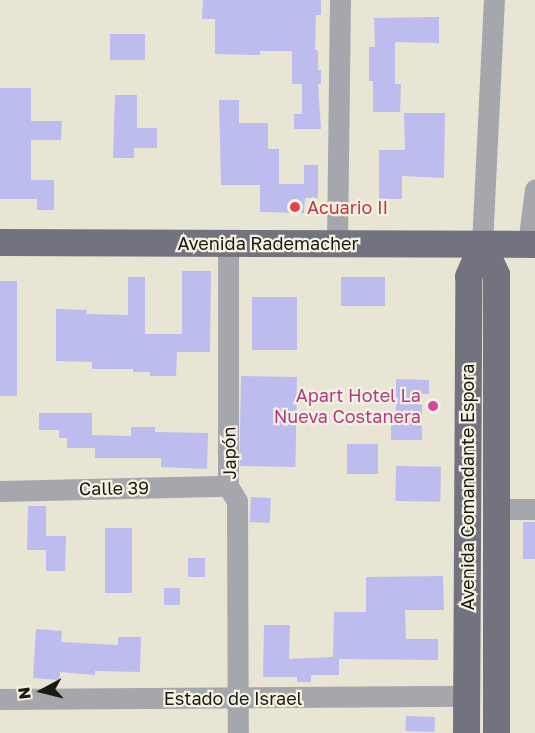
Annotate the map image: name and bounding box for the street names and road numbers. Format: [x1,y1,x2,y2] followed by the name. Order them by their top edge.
[178,232,358,254] street label: Avenida Rademacher
[456,364,478,610] street label: Avenida Comandante Espora
[218,426,240,480] street label: Japón
[79,477,149,499] street label: Calle 39
[164,687,302,709] street label: Estado de Israel

